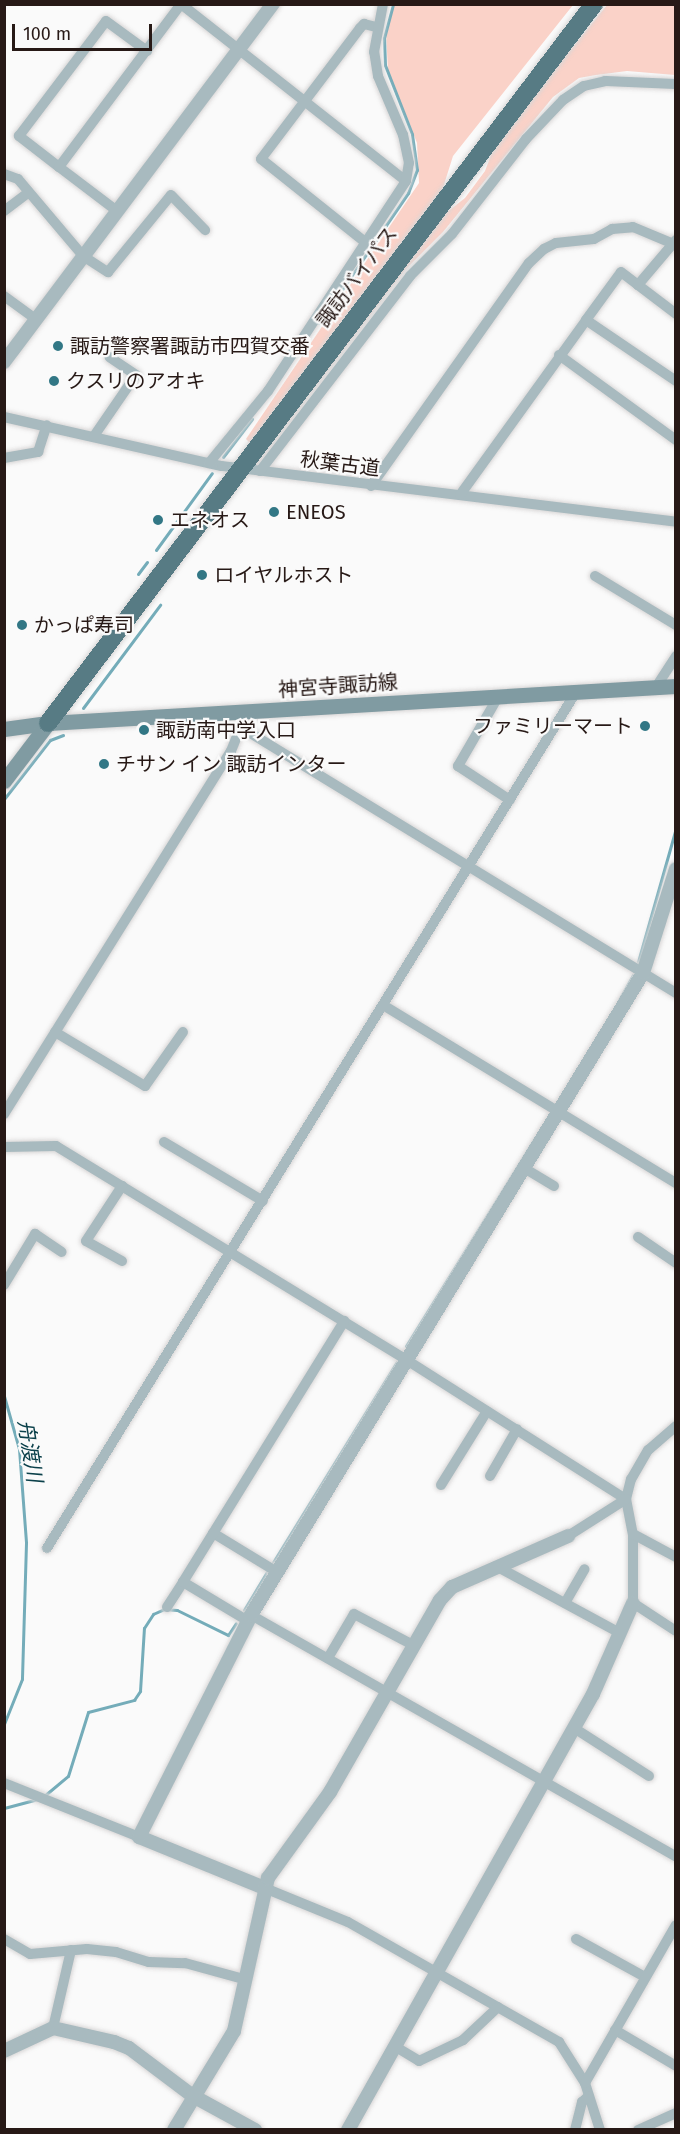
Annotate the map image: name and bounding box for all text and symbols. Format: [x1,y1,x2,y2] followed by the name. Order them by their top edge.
[15,12,154,50] scale bar
[23,23,71,45] text: 100 m
[311,222,403,332] street label: 諏訪バイパス
[70,334,310,358] place label: 諏訪警察署諏訪市四賀交番
[51,339,65,353] marker: 諏訪警察署諏訪市四賀交番
[66,369,206,393] place label: クスリのアオキ
[47,374,61,388] marker: クスリのアオキ
[299,447,381,481] street label: 秋葉古道
[286,500,346,524] place label: ENEOS
[267,505,281,519] marker: ENEOS
[170,508,250,532] place label: エネオス
[151,513,165,527] marker: エネオス
[214,563,354,587] place label: ロイヤルホスト
[195,568,209,582] marker: ロイヤルホスト
[34,613,134,637] place label: かっぱ寿司
[15,618,29,632] marker: かっぱ寿司
[277,670,399,702] street label: 神宮寺諏訪線
[473,714,633,738] place label: ファミリーマート
[156,718,296,742] place label: 諏訪南中学入口
[638,719,652,733] marker: ファミリーマート
[137,723,151,737] marker: 諏訪南中学入口
[116,752,347,776] place label: チサン イン 諏訪インター
[97,757,111,771] marker: チサン イン 諏訪インター
[13,1418,47,1484] water label: 舟渡川

